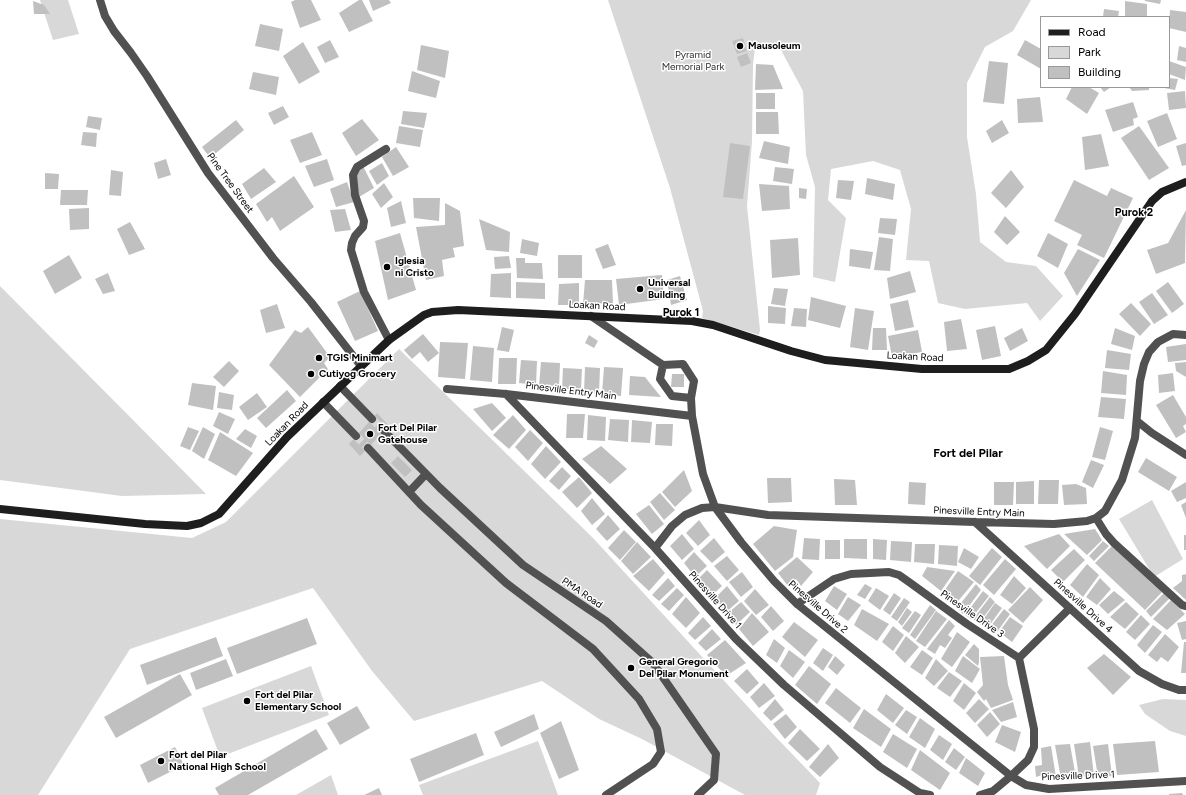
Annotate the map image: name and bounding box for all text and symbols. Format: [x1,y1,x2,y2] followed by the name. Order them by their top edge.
[1040,16,1170,88] legend
[1078,25,1106,39] text: Road
[748,40,800,52] place label: Mausoleum
[735,41,745,51] marker: Mausoleum
[1078,45,1101,59] text: Park
[662,49,724,72] park label: Pyramid Memorial Park
[1078,65,1121,79] text: Building
[204,151,256,215] street label: Pine Tree Street
[1115,206,1153,220] district label: Purok 2
[395,255,434,278] place label: Iglesia ni Cristo
[382,262,392,272] marker: Iglesia ni Cristo
[648,277,691,300] place label: Universal Building
[635,284,645,294] marker: Universal Building
[568,299,626,313] street label: Loakan Road
[663,306,699,320] district label: Purok 1
[886,350,944,364] street label: Loakan Road
[327,352,393,364] place label: TGIS Minimart
[314,353,324,363] marker: TGIS Minimart
[319,368,396,380] place label: Cutiyog Grocery
[306,369,316,379] marker: Cutiyog Grocery
[525,379,617,403] street label: Pinesville Entry Main
[263,399,311,449] street label: Loakan Road
[378,422,437,446] place label: Fort Del Pilar Gatehouse
[365,429,375,439] marker: Fort Del Pilar Gatehouse
[933,446,1003,460] district label: Fort del Pilar
[933,504,1025,520] street label: Pinesville Entry Main
[686,569,744,631] street label: Pinesville Drive 1
[559,575,605,611] street label: PMA Road
[1051,576,1115,636] street label: Pinesville Drive 4
[786,578,850,636] street label: Pinesville Drive 2
[938,588,1006,640] street label: Pinesville Drive 3
[639,656,729,680] place label: General Gregorio Del Pilar Monument
[626,663,636,673] marker: General Gregorio Del Pilar Monument
[255,689,341,712] place label: Fort del Pilar Elementary School
[242,696,252,706] marker: Fort del Pilar Elementary School
[169,749,266,772] place label: Fort del Pilar National High School
[156,756,166,766] marker: Fort del Pilar National High School
[1041,769,1115,783] street label: Pinesville Drive 1

